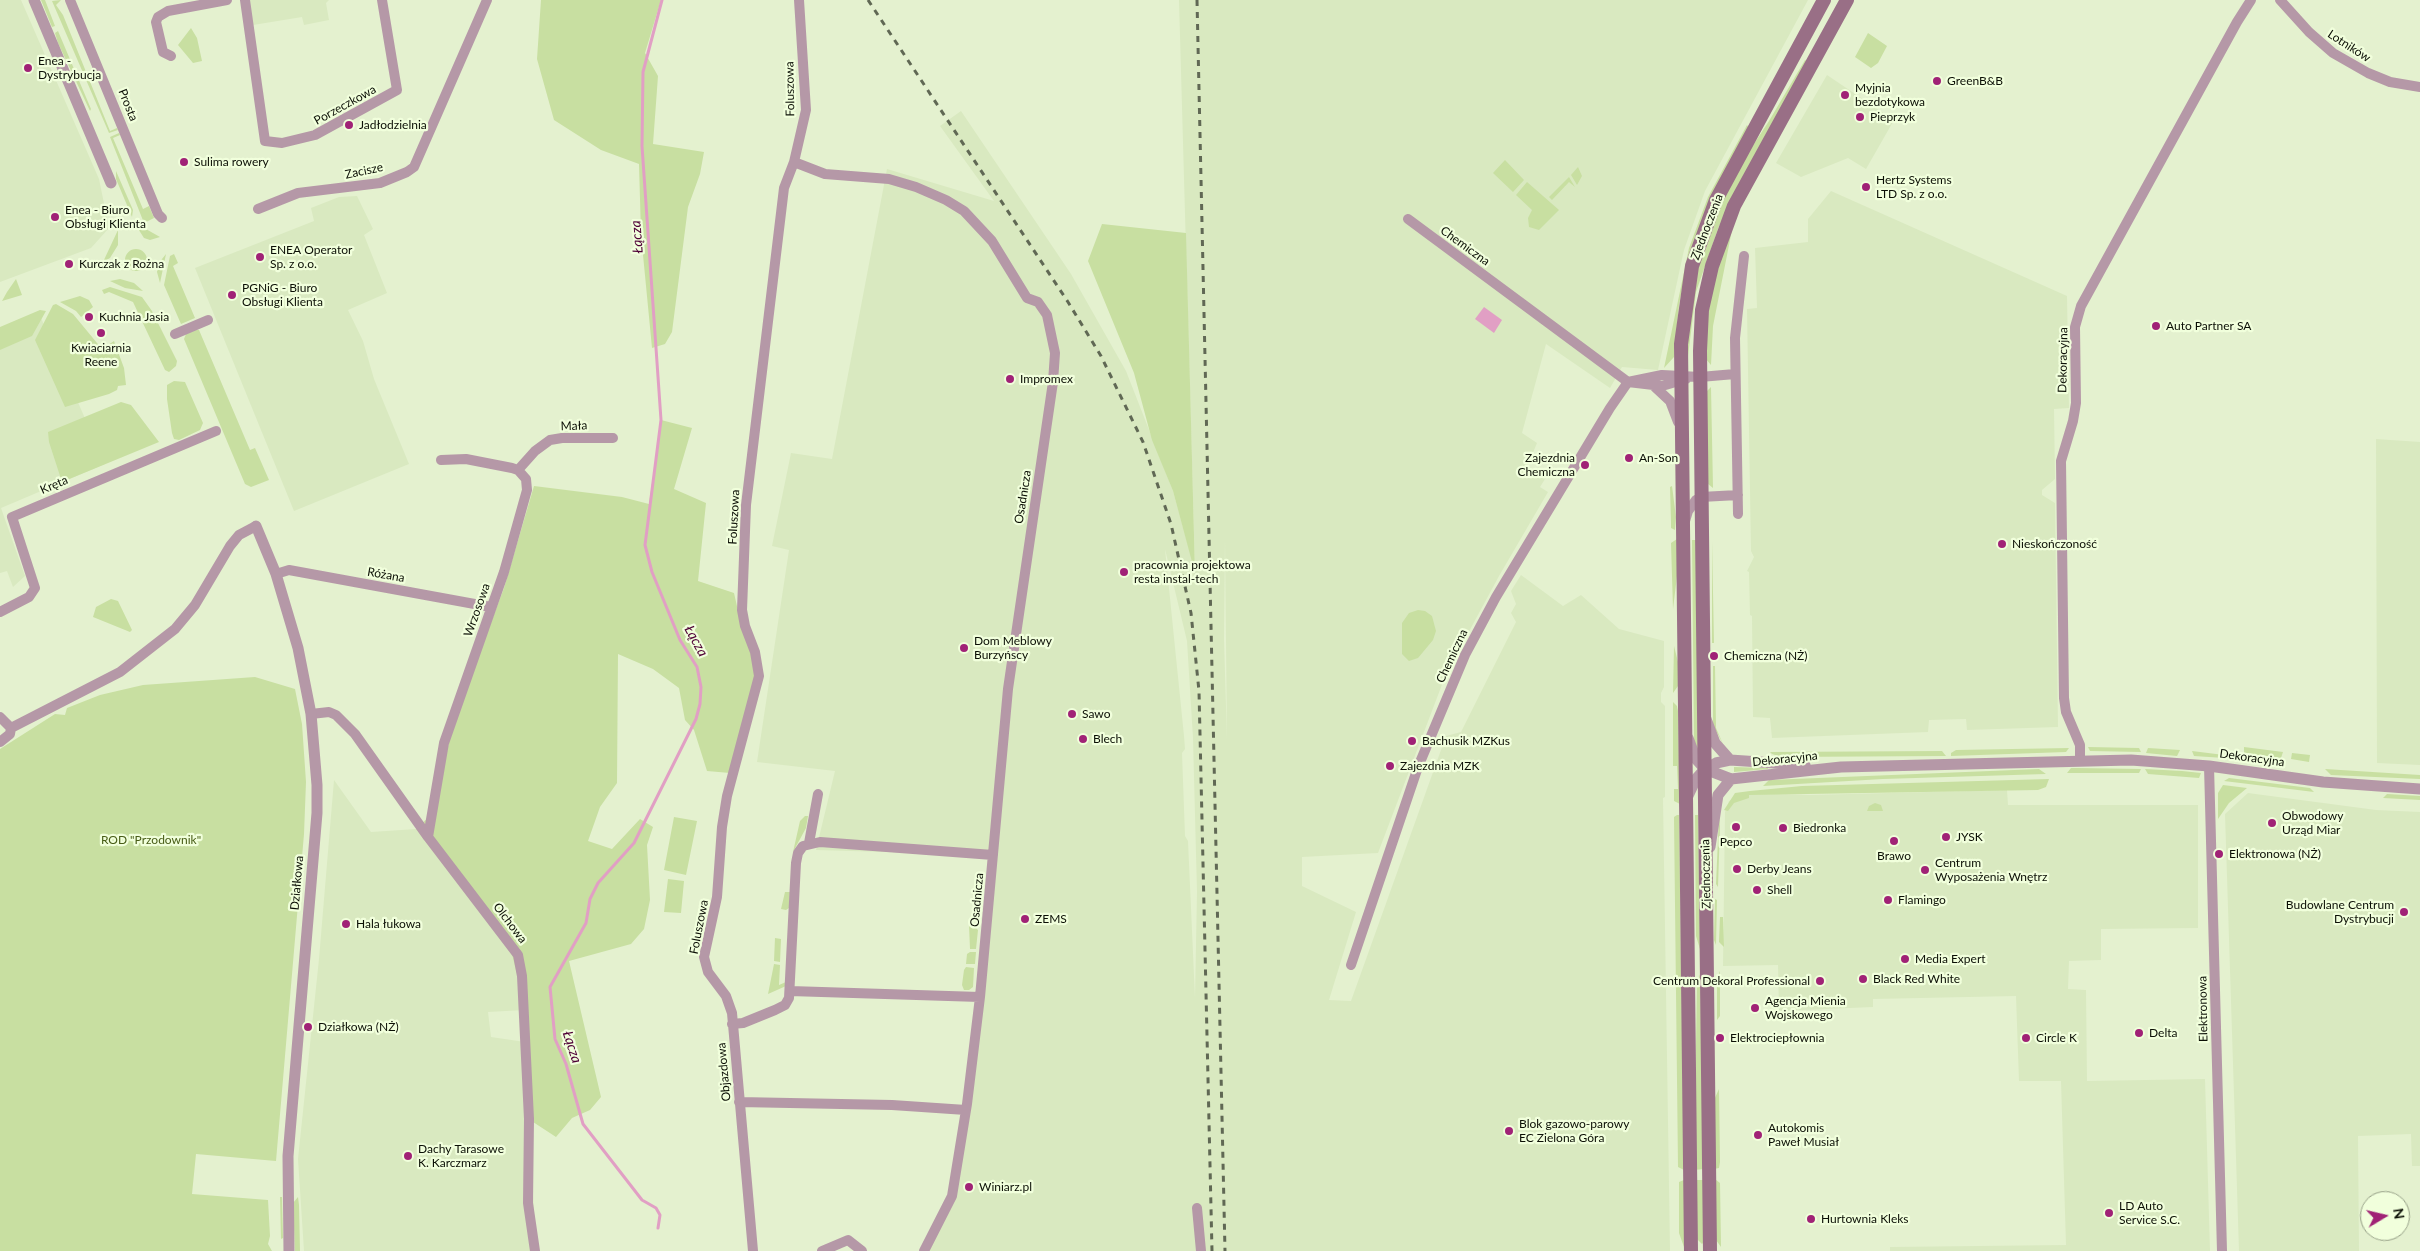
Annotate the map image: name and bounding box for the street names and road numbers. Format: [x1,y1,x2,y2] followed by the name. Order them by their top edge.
[2325,27,2373,65] street label: Lotników
[782,61,798,117] street label: Foluszowa
[311,82,379,128] street label: Porzeczkowa
[115,87,141,123] street label: Prosta
[344,160,384,182] street label: Zacisze
[1688,192,1726,262] street label: Zjednoczenia
[1437,223,1493,269] street label: Chemiczna
[2055,327,2071,393] street label: Dekoracyjna
[560,418,588,434] street label: Mała
[1012,469,1034,525] street label: Osadnicza
[38,473,70,497] street label: Kręta
[725,489,743,545] street label: Foluszowa
[366,565,406,585] street label: Różana
[461,581,493,639] street label: Wrzosowa
[1433,627,1471,685] street label: Chemiczna
[2219,746,2285,770] street label: Dekoracyjna
[1752,748,1818,770] street label: Dekoracyjna
[1698,839,1714,909] street label: Zjednoczenia
[287,855,307,911] street label: Działkowa
[967,872,987,928] street label: Osadnicza
[687,899,711,955] street label: Foluszowa
[490,900,530,946] street label: Olchowa
[2195,976,2211,1042] street label: Elektronowa
[714,1042,734,1102] street label: Objazdowa

